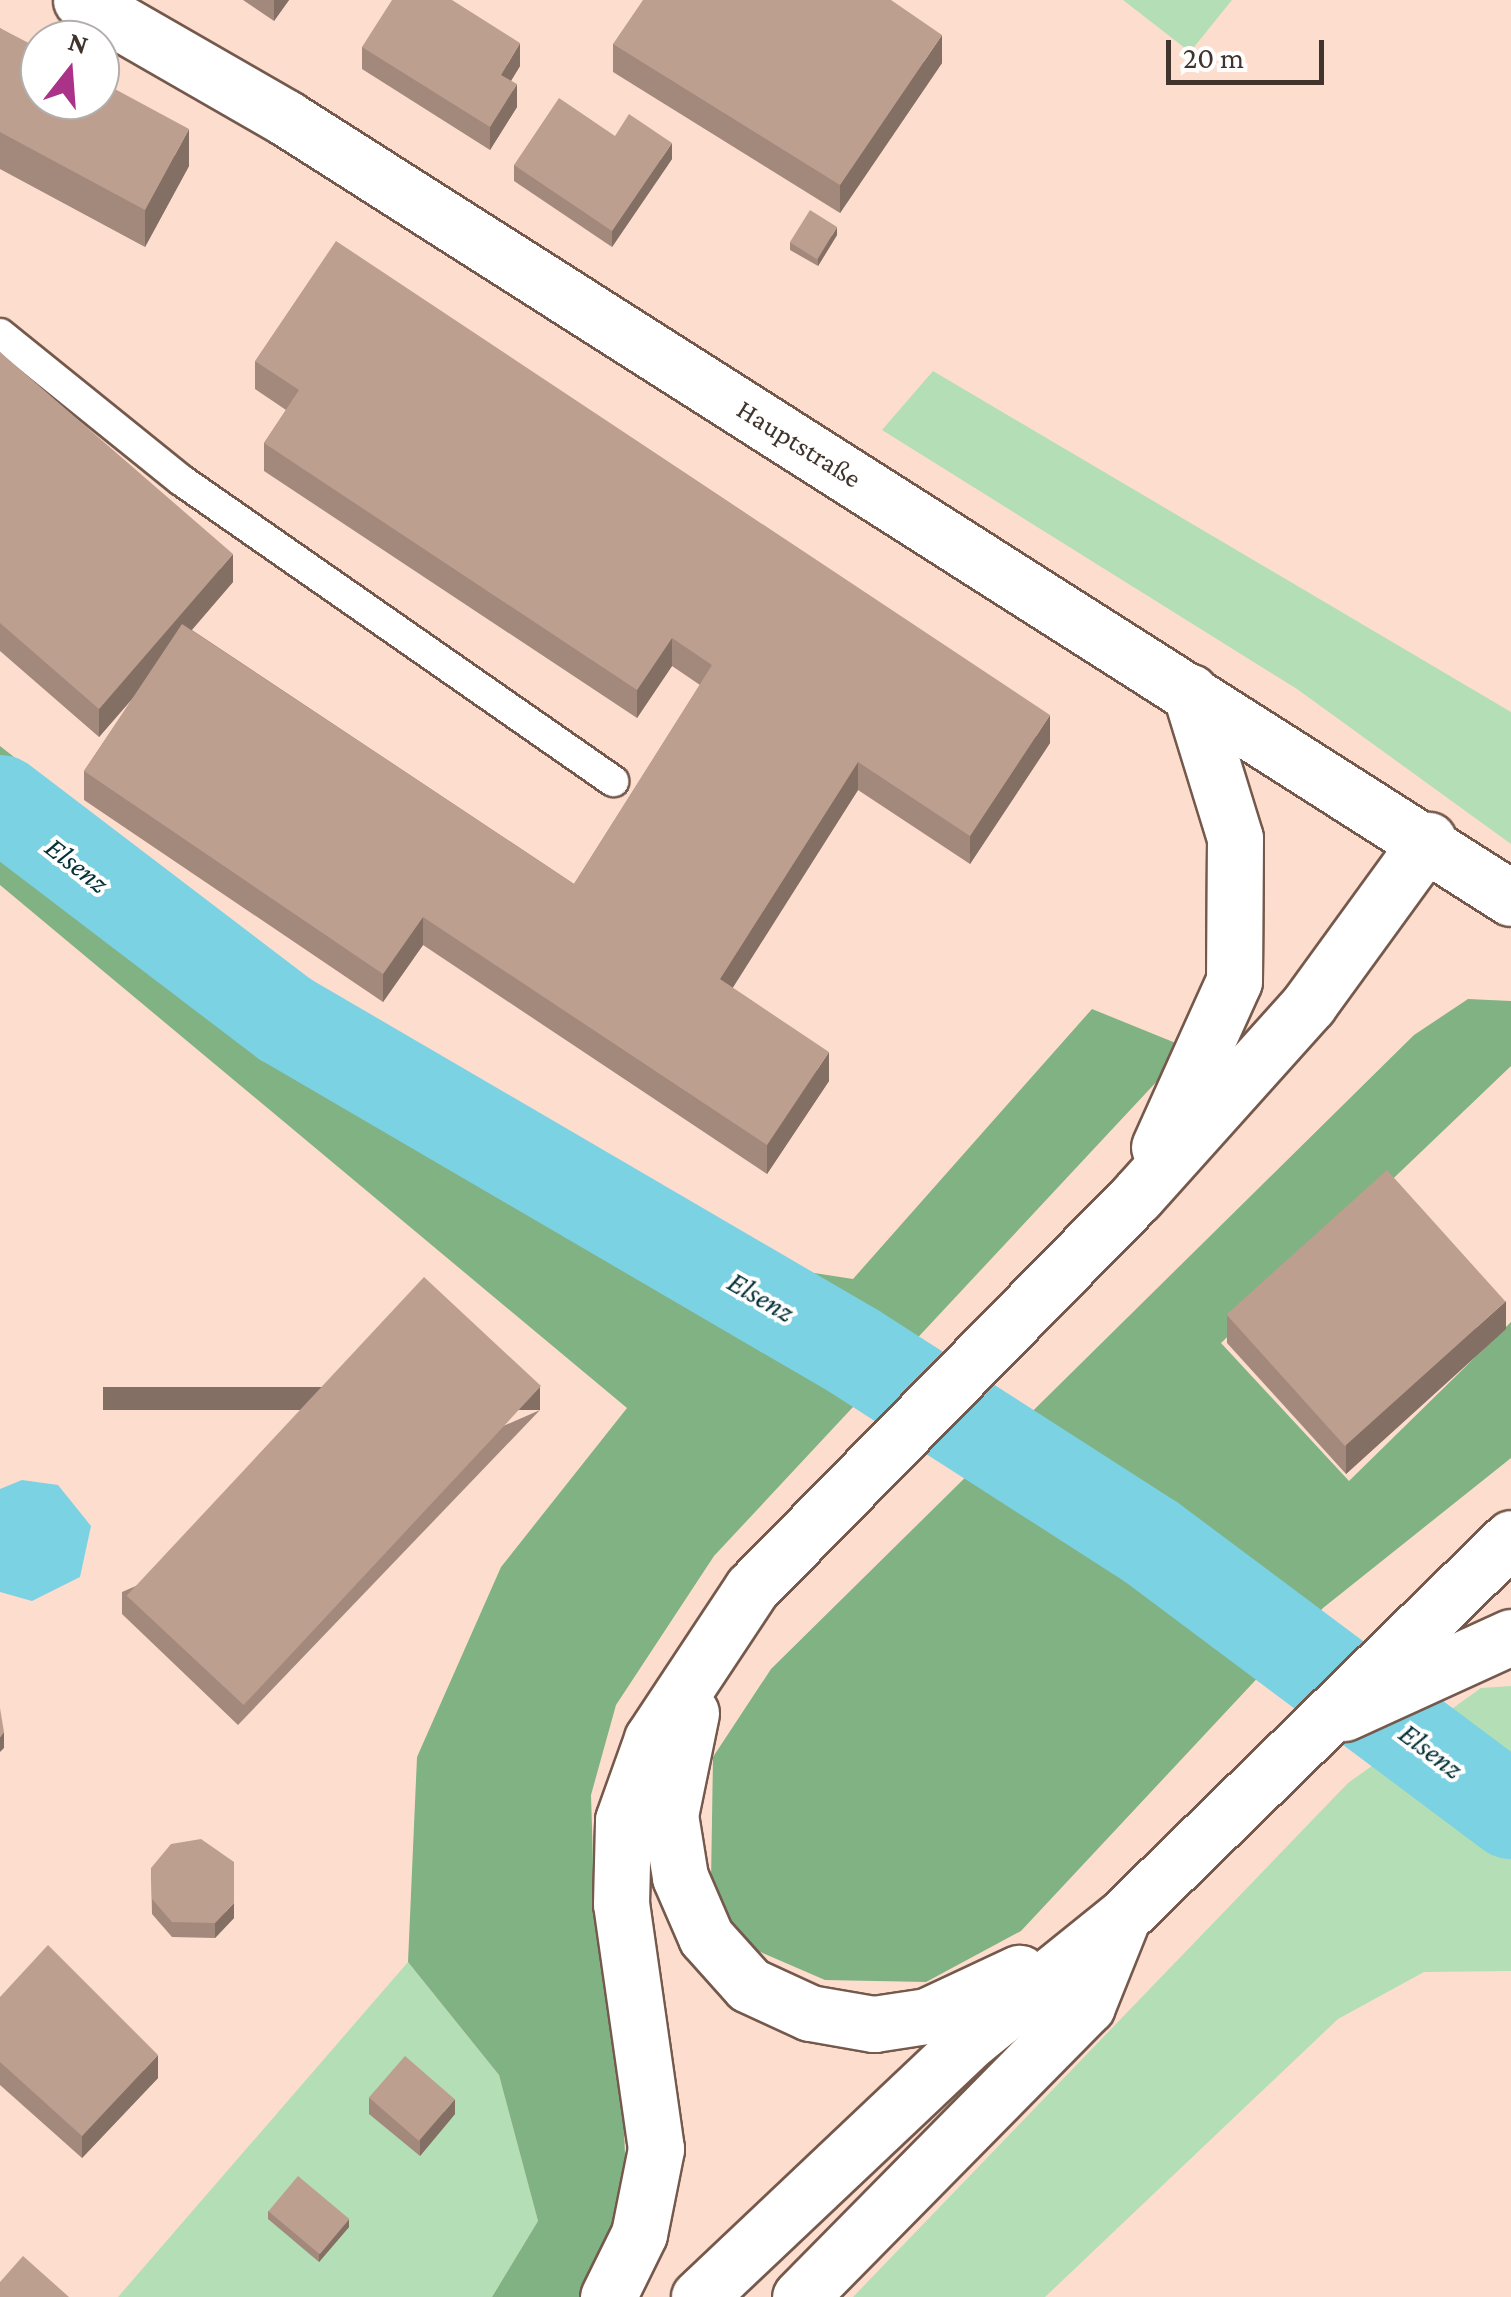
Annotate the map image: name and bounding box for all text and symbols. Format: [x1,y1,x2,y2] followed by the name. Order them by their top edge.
[20,20,120,120] north arrow
[1171,20,1328,82] scale bar
[65,25,92,60] text: N
[1183,41,1244,74] text: 20 m
[731,393,867,495] street label: Hauptstraße
[38,829,116,901] water label: Elsenz
[721,1264,801,1330] water label: Elsenz
[1392,1715,1470,1787] water label: Elsenz

